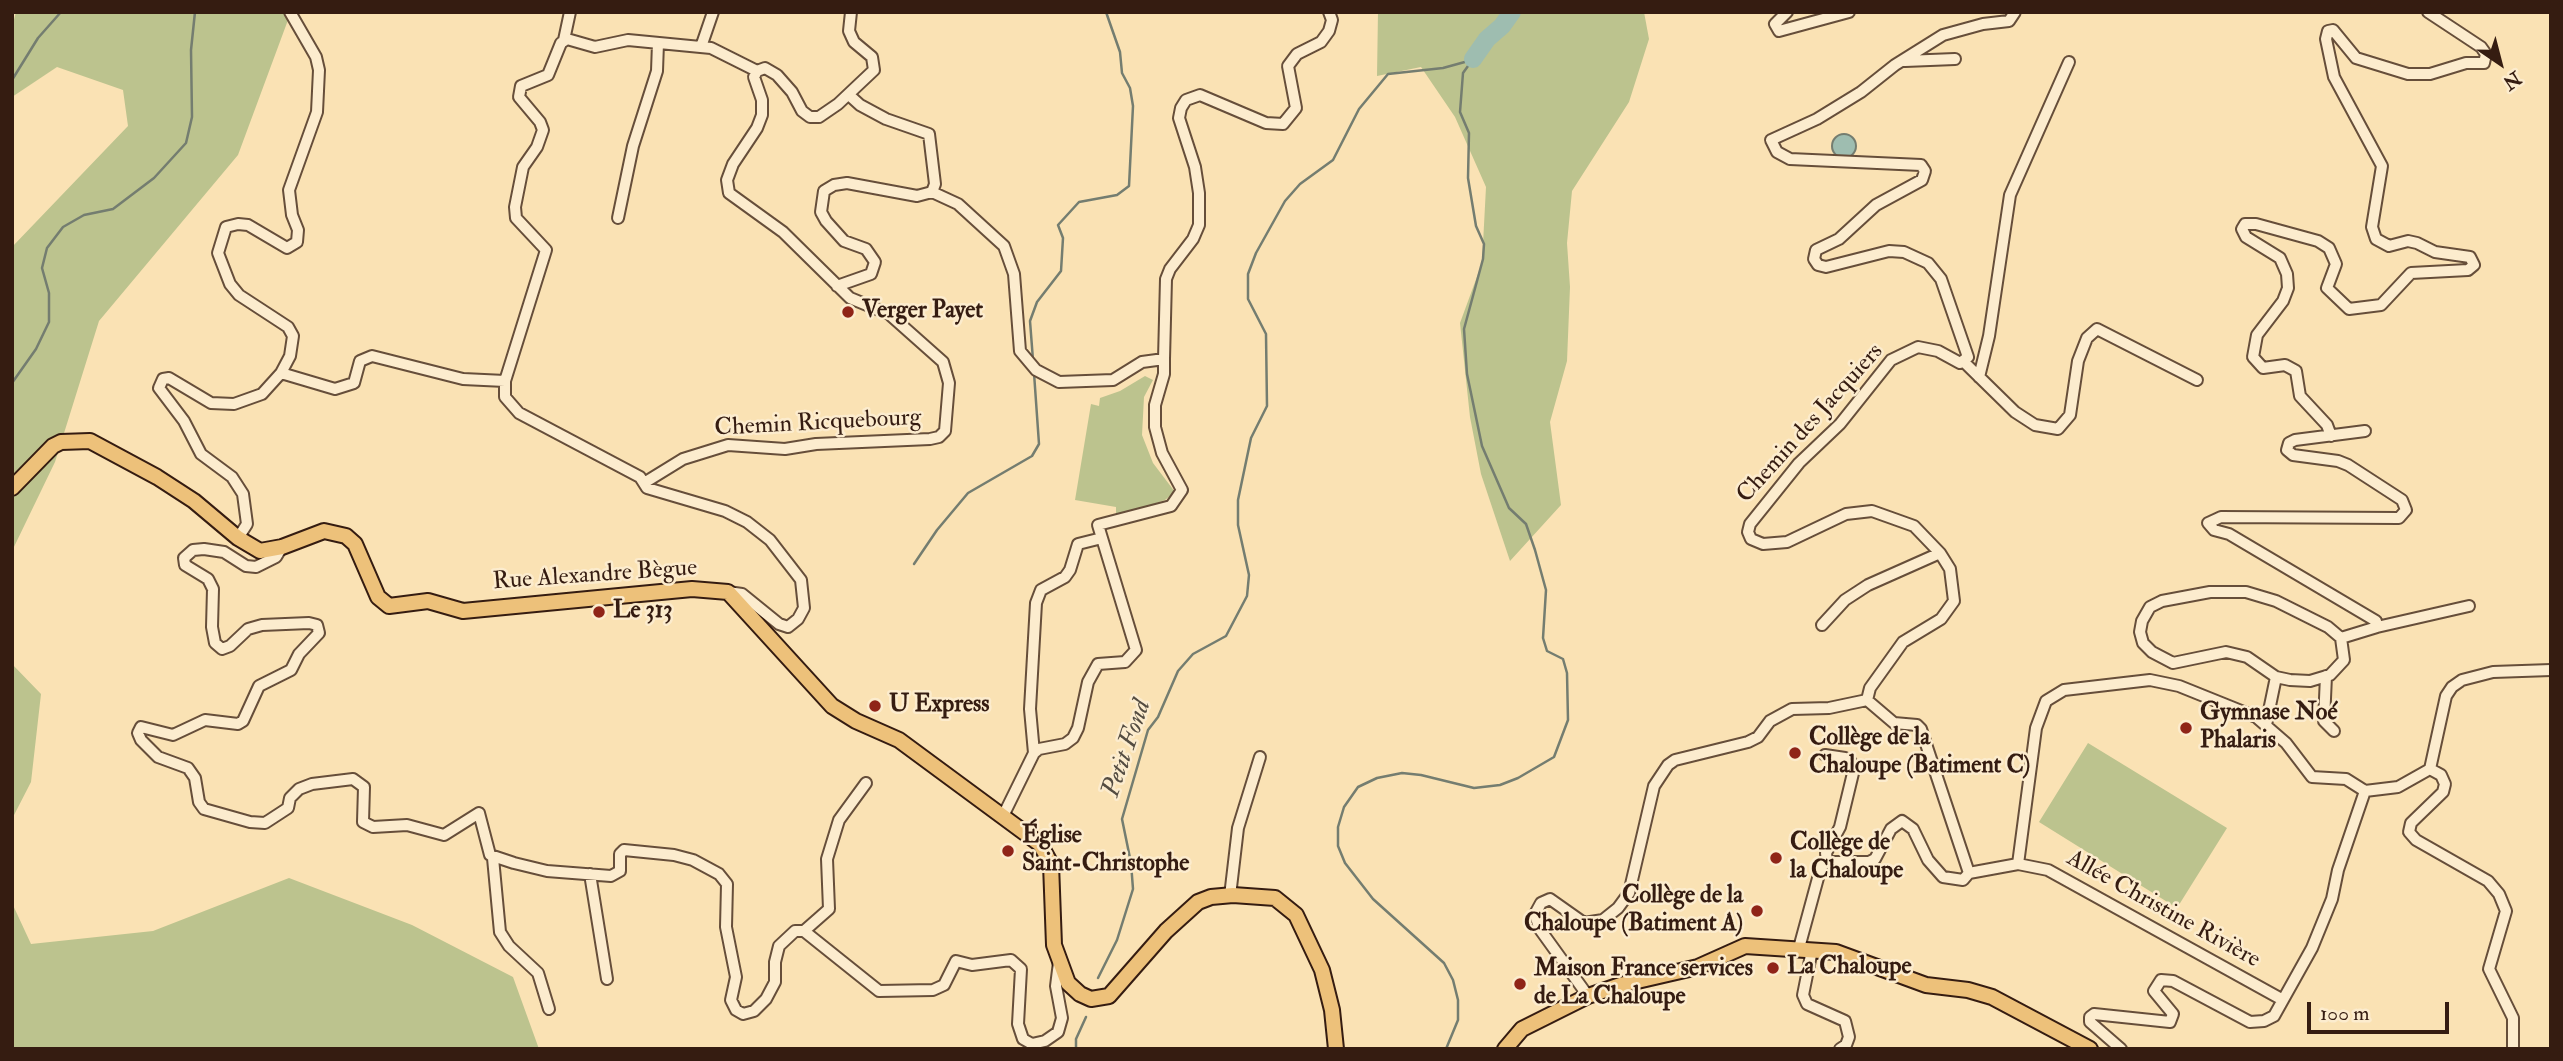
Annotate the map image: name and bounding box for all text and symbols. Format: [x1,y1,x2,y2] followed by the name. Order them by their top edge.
[2465,28,2535,98] north arrow
[2498,65,2526,95] text: N
[862,298,983,326] place label: Verger Payet
[840,304,856,320] marker: Verger Payet
[1732,338,1890,510] street label: Chemin des Jacquiers
[714,404,922,444] street label: Chemin Ricquebourg
[492,554,698,598] street label: Rue Alexandre Bègue
[613,598,672,626] place label: Le 313
[591,604,607,620] marker: Le 313
[889,692,990,720] place label: U Express
[1097,696,1159,802] water label: Petit Fond
[867,698,883,714] marker: U Express
[2200,700,2337,756] place label: Gymnase Noé Phalaris
[2178,720,2194,736] marker: Gymnase Noé Phalaris
[1809,725,2030,781] place label: Collège de la Chaloupe (Batiment C)
[1787,745,1803,761] marker: Collège de la Chaloupe (Batiment C)
[1022,823,1189,879] place label: Église Saint-Christophe
[1790,830,1903,886] place label: Collège de la Chaloupe
[1000,843,1016,859] marker: Église Saint-Christophe
[2061,845,2265,975] street label: Allée Christine Rivière
[1768,850,1784,866] marker: Collège de la Chaloupe
[1524,883,1743,939] place label: Collège de la Chaloupe (Batiment A)
[1749,903,1765,919] marker: Collège de la Chaloupe (Batiment A)
[1787,954,1912,982] place label: La Chaloupe
[1534,956,1753,1012] place label: Maison France services de La Chaloupe
[1765,960,1781,976] marker: La Chaloupe
[1512,976,1528,992] marker: Maison France services de La Chaloupe
[2311,988,2453,1032] scale bar
[2320,1000,2370,1027] text: 100 m

